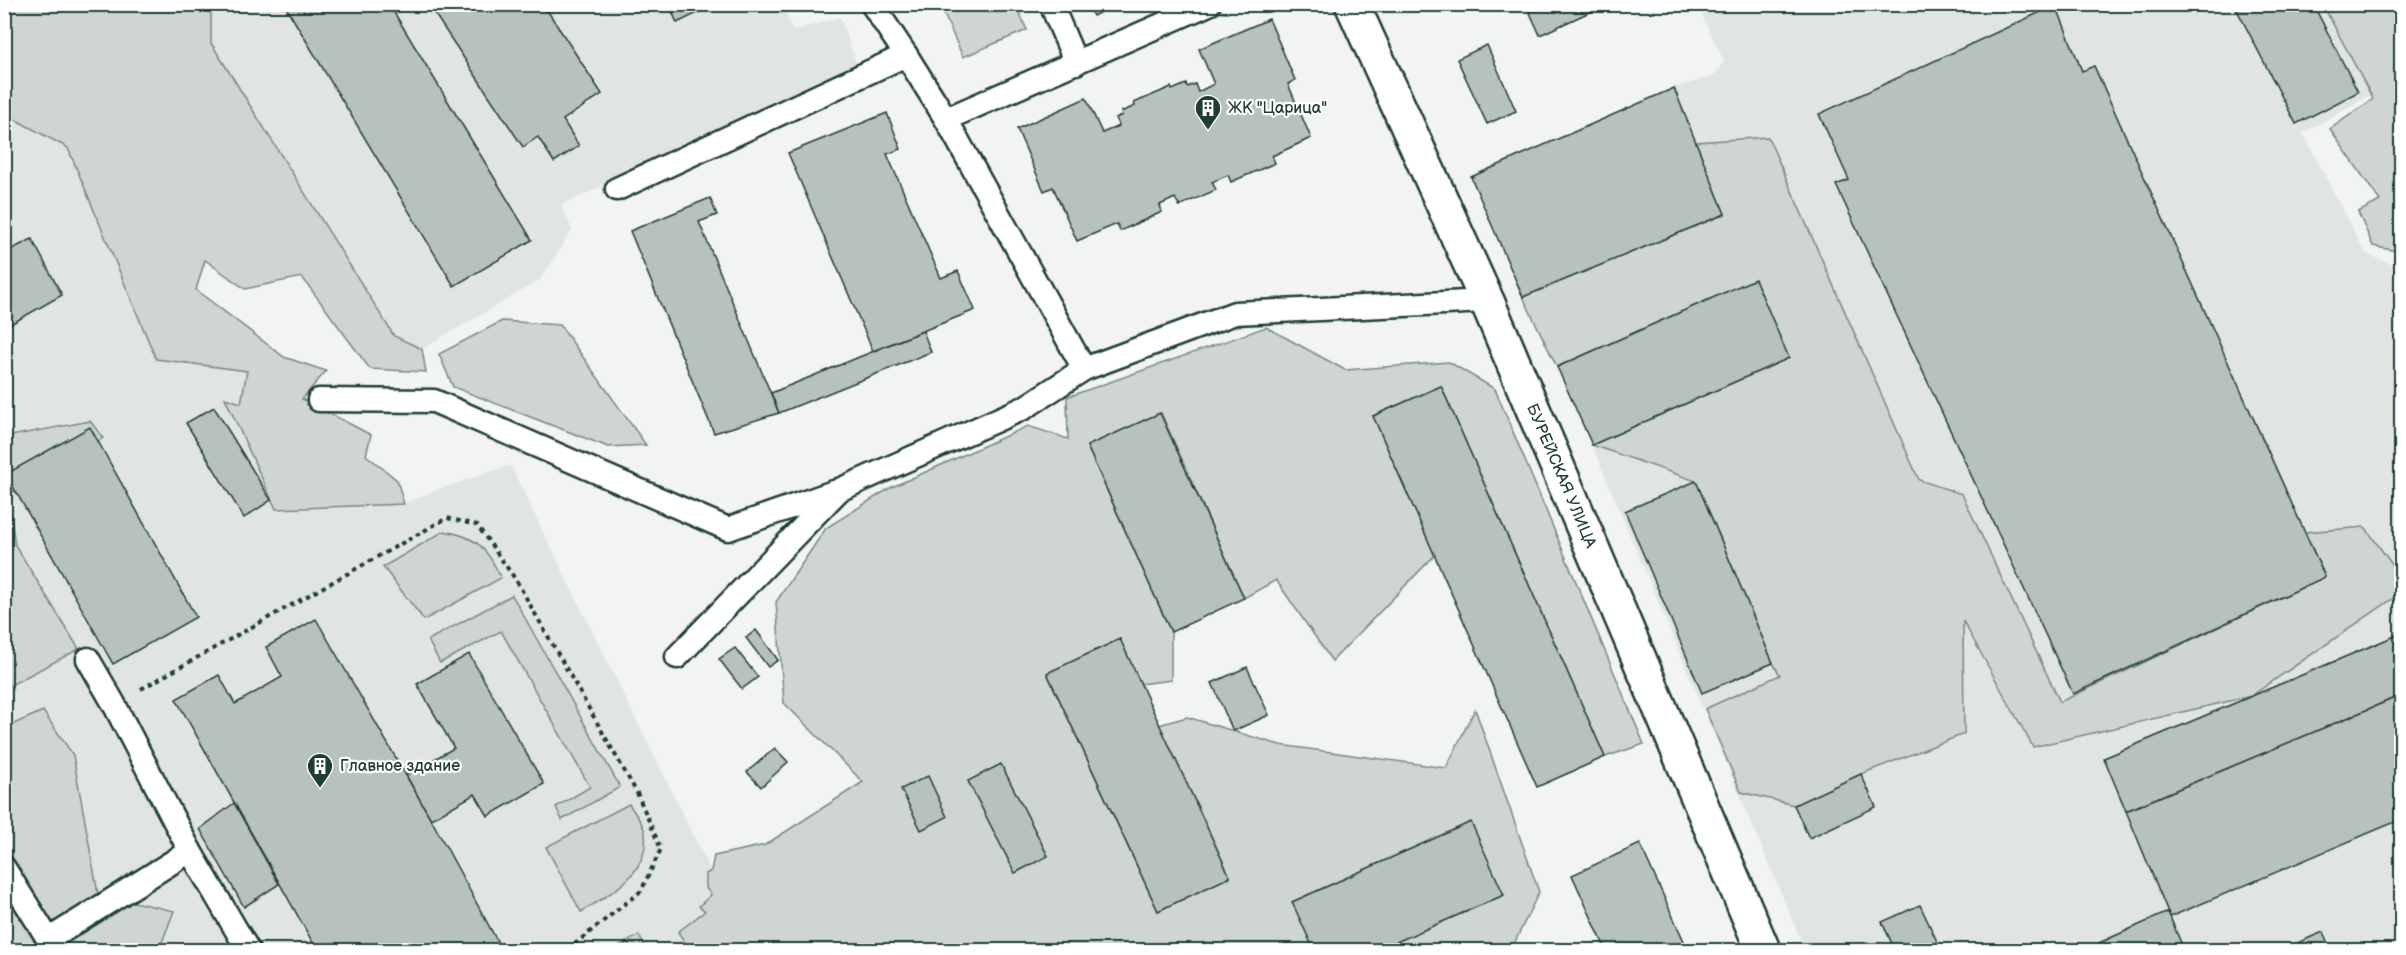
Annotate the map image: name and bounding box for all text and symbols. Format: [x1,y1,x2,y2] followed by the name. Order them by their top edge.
[1193,93,1223,131] building icon: ЖК "Царица"
[1228,99,1327,118] place label: ЖК "Царица"
[1522,401,1600,551] street label: БУРЕЙСКАЯ УЛИЦА
[305,751,335,789] building icon: Главное здание
[340,757,460,776] place label: Главное здание

